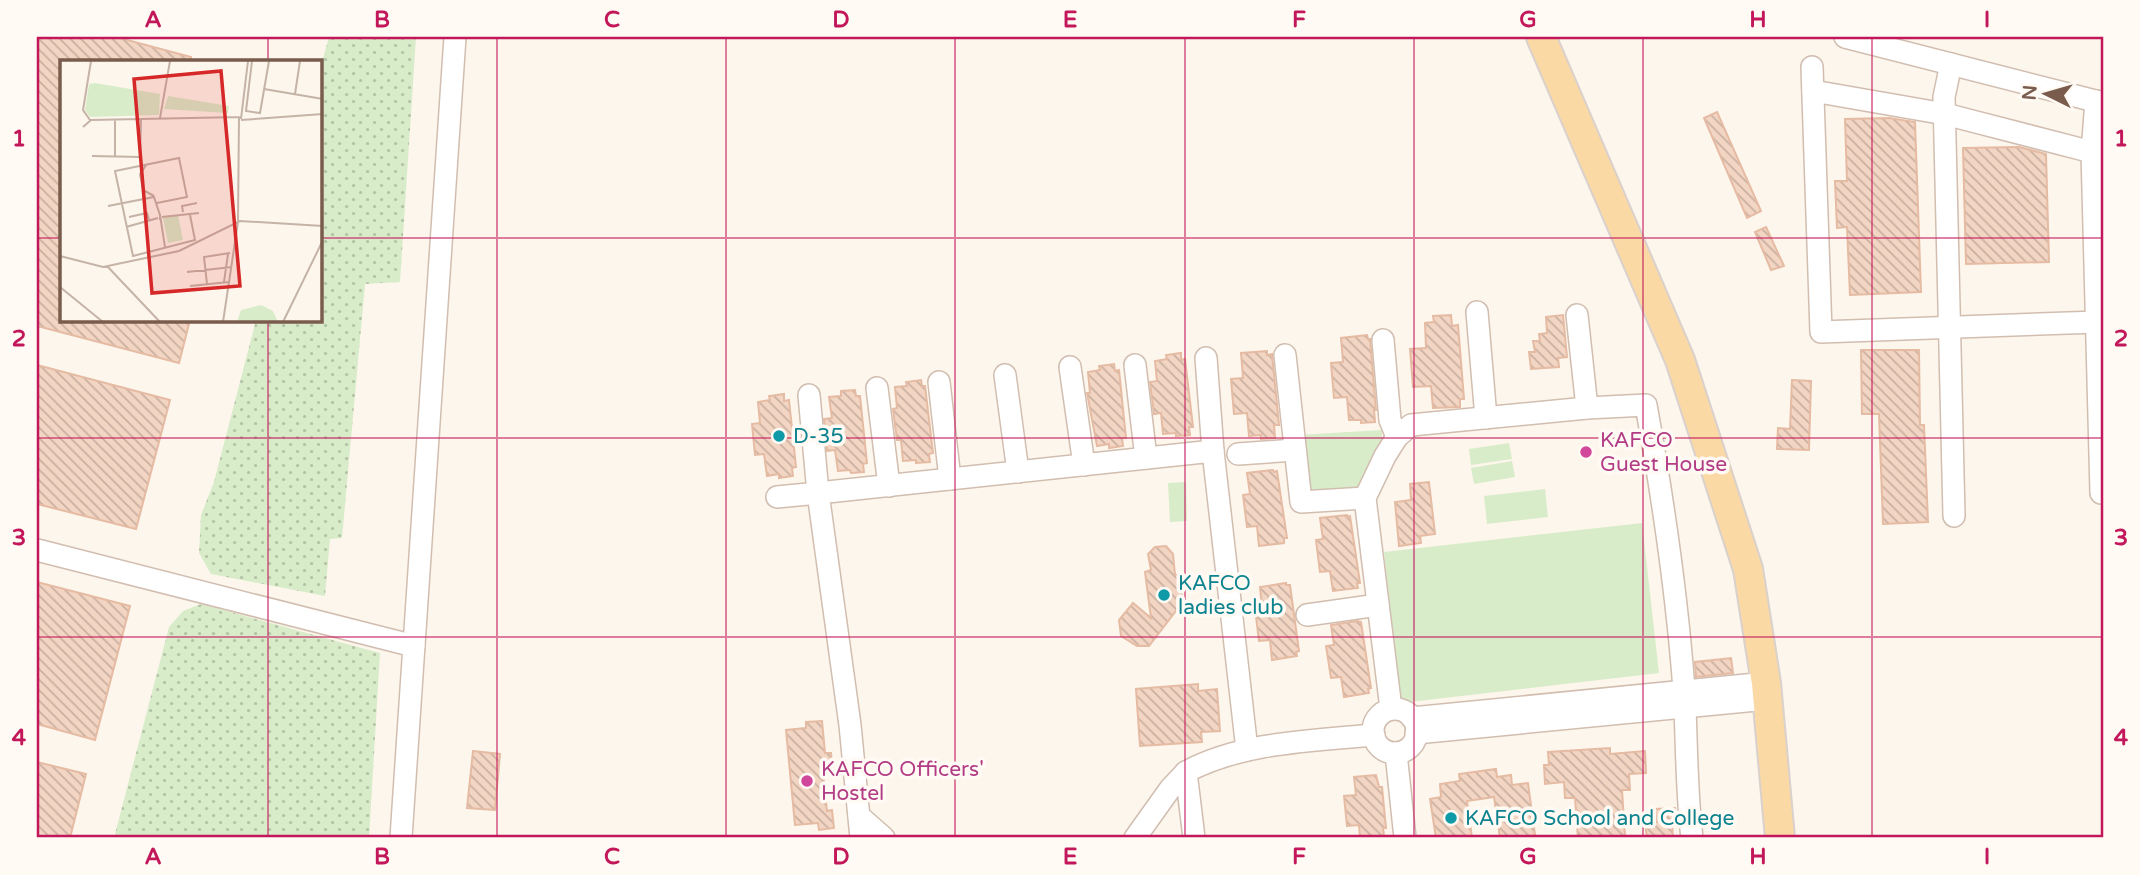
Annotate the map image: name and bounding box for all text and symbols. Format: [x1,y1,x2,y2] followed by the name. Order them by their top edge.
[144,6,162,34] text: A
[374,6,390,34] text: B
[604,6,620,34] text: C
[832,6,850,34] text: D
[1063,6,1077,34] text: E
[1292,6,1306,34] text: F
[1519,6,1537,34] text: G
[1749,6,1767,34] text: H
[1984,6,1990,34] text: I
[60,60,322,322] inset map
[2010,60,2080,130] north arrow
[2018,84,2042,101] text: N
[12,125,26,153] text: 1
[2114,125,2128,153] text: 1
[12,325,26,353] text: 2
[2114,325,2128,353] text: 2
[793,424,844,449] place label: D-35
[771,428,787,444] marker: D-35
[1600,428,1727,477] place label: KAFCO Guest House
[1578,444,1594,460] marker: KAFCO Guest House
[12,524,26,552] text: 3
[2114,524,2128,552] text: 3
[1178,571,1283,620] place label: KAFCO ladies club
[1156,587,1172,603] marker: KAFCO ladies club
[12,724,27,752] text: 4
[2114,724,2129,752] text: 4
[821,757,984,806] place label: KAFCO Officers' Hostel
[799,773,815,789] marker: KAFCO Officers' Hostel
[1465,806,1734,831] place label: KAFCO School and College
[1443,810,1459,826] marker: KAFCO School and College
[144,843,162,871] text: A
[374,843,390,871] text: B
[604,843,620,871] text: C
[832,843,850,871] text: D
[1063,843,1077,871] text: E
[1292,843,1306,871] text: F
[1519,843,1537,871] text: G
[1749,843,1767,871] text: H
[1984,843,1990,871] text: I

